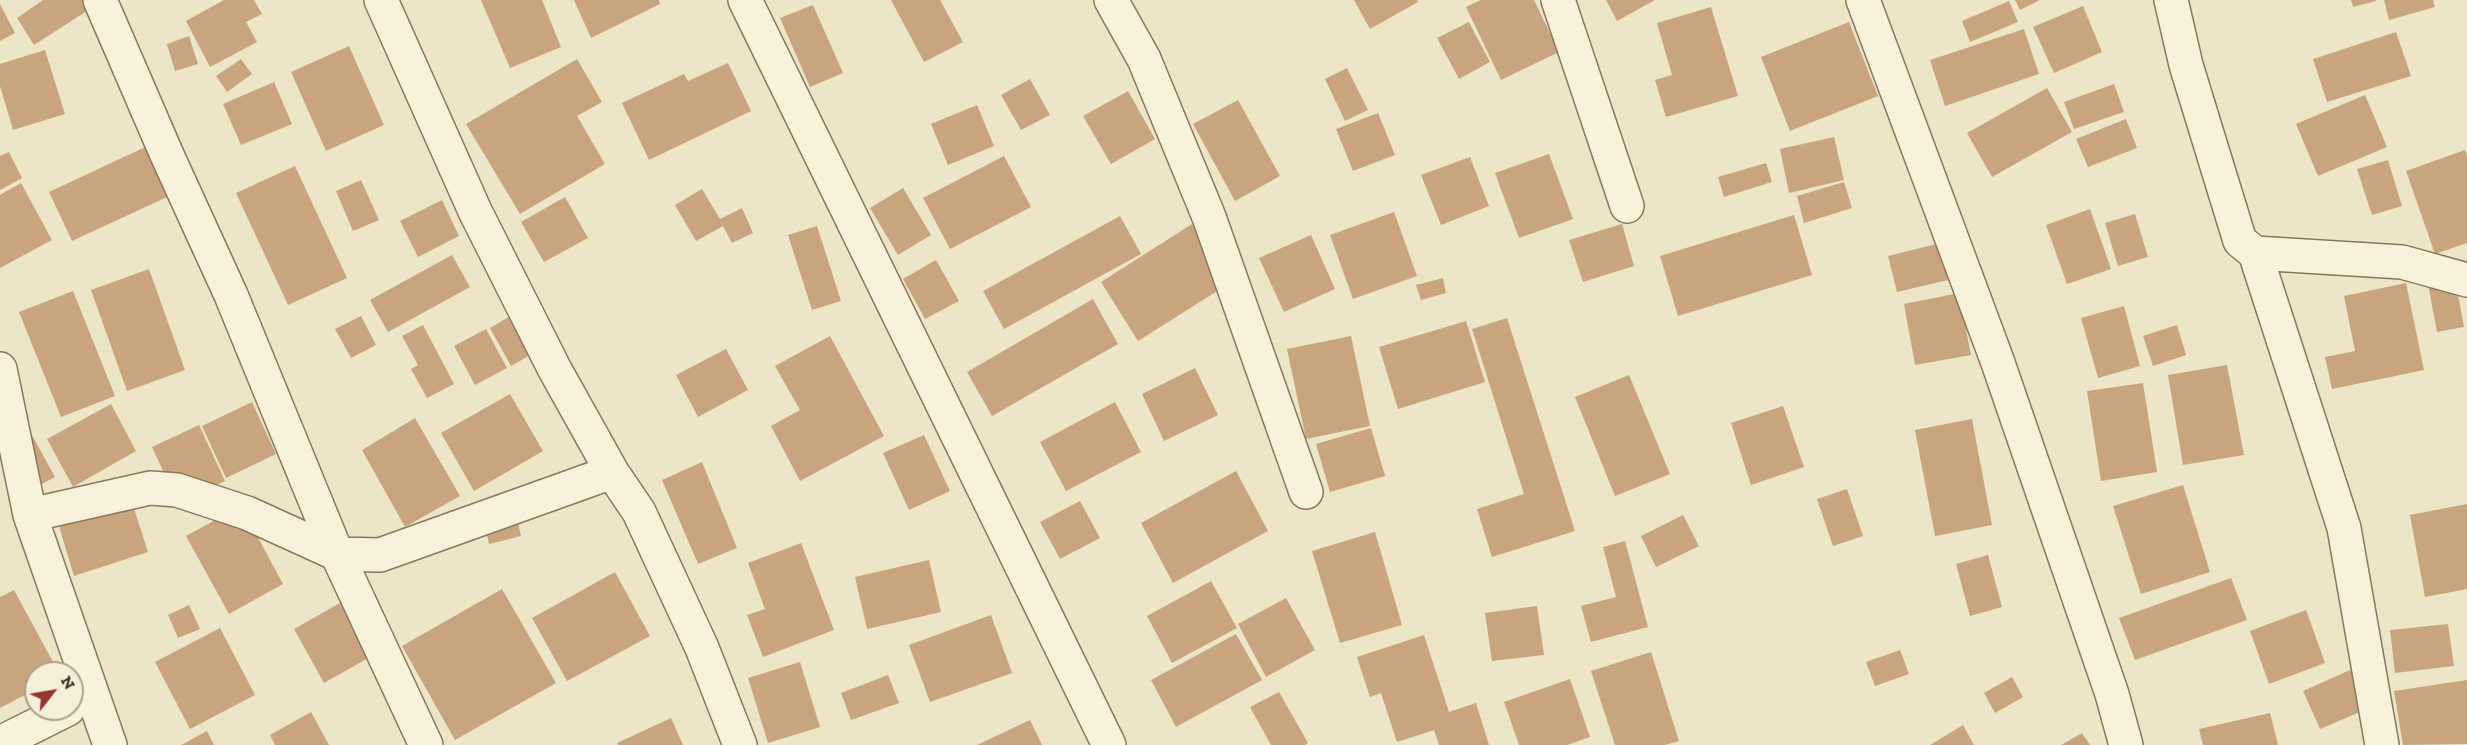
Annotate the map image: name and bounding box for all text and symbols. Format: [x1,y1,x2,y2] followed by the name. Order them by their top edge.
[24,661,84,721] north arrow
[57,672,79,693] text: N

